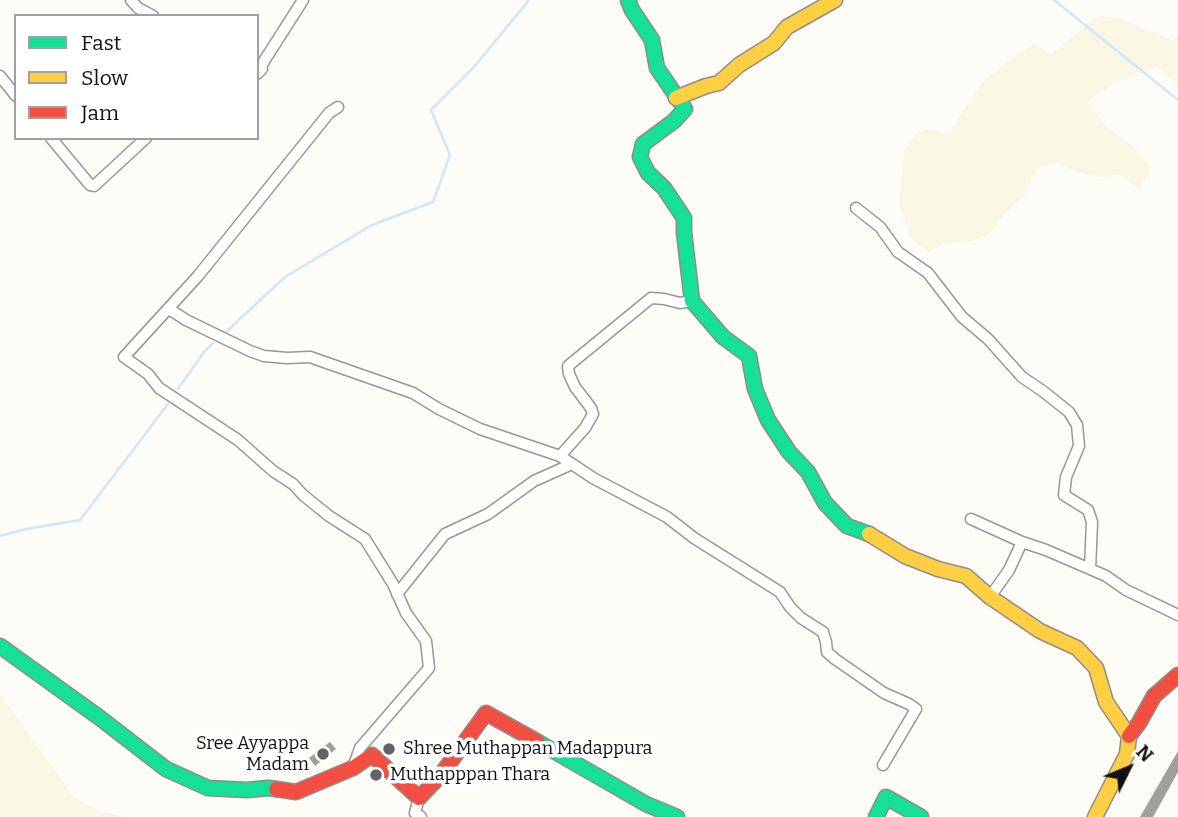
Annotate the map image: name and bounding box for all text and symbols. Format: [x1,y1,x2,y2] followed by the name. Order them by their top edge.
[14,14,259,140] legend
[81,30,121,56] text: Fast
[81,65,128,91] text: Slow
[81,100,119,126] text: Jam
[196,733,309,776] place label: Sree Ayyappa Madam
[1094,733,1164,803] north arrow
[403,738,652,760] place label: Shree Muthappan Madappura
[1131,740,1158,767] text: N
[381,741,397,757] marker: Shree Muthappan Madappura
[315,746,331,762] marker: Sree Ayyappa Madam
[390,764,550,786] place label: Muthapppan Thara
[368,767,384,783] marker: Muthapppan Thara

